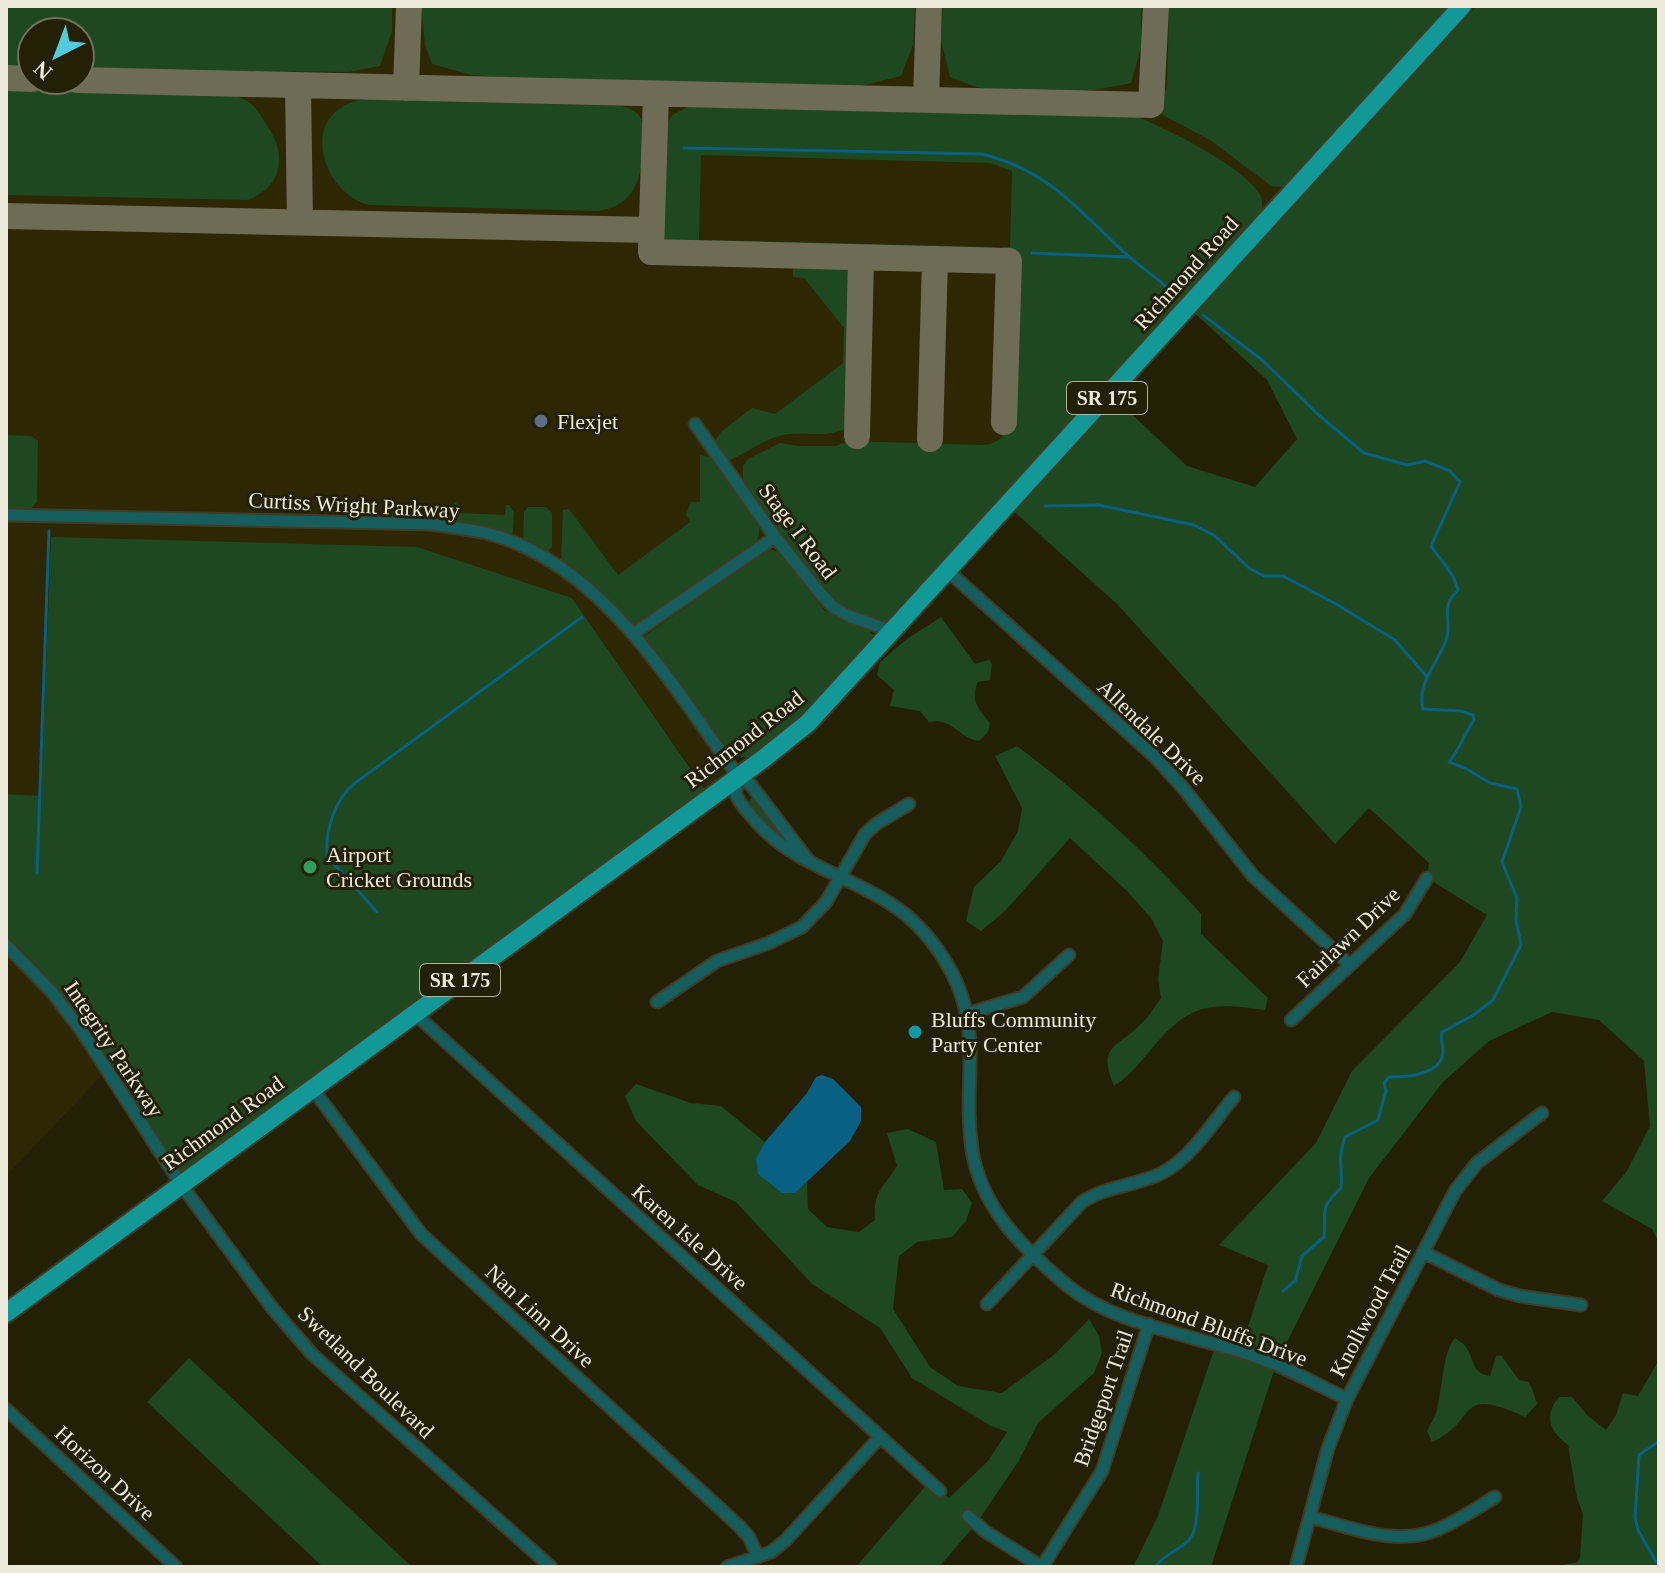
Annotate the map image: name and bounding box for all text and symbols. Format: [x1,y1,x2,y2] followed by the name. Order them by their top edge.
[16,16,96,96] north arrow
[29,56,57,85] text: N
[1129,211,1243,335] street label: Richmond Road
[1067,382,1147,414] road number: SR 175
[557,409,618,434] place label: Flexjet
[532,412,550,430] marker: Flexjet
[754,478,842,584] street label: Stage I Road
[248,487,460,523] street label: Curtiss Wright Parkway
[1093,674,1211,790] street label: Allendale Drive
[680,685,808,793] street label: Richmond Road
[326,842,472,892] place label: Airport Cricket Grounds
[301,858,319,876] marker: Airport Cricket Grounds
[1291,882,1405,992] street label: Fairlawn Drive
[420,964,500,996] road number: SR 175
[59,976,169,1122] street label: Integrity Parkway
[931,1007,1096,1057] place label: Bluffs Community Party Center
[906,1023,924,1041] marker: Bluffs Community Party Center
[158,1071,288,1175] street label: Richmond Road
[627,1179,753,1295] street label: Karen Isle Drive
[1325,1241,1415,1381] street label: Knollwood Trail
[481,1259,599,1373] street label: Nan Linn Drive
[1107,1277,1311,1371] street label: Richmond Bluffs Drive
[293,1301,439,1443] street label: Swetland Boulevard
[1068,1327,1138,1469] street label: Bridgeport Trail
[50,1420,160,1526] street label: Horizon Drive

